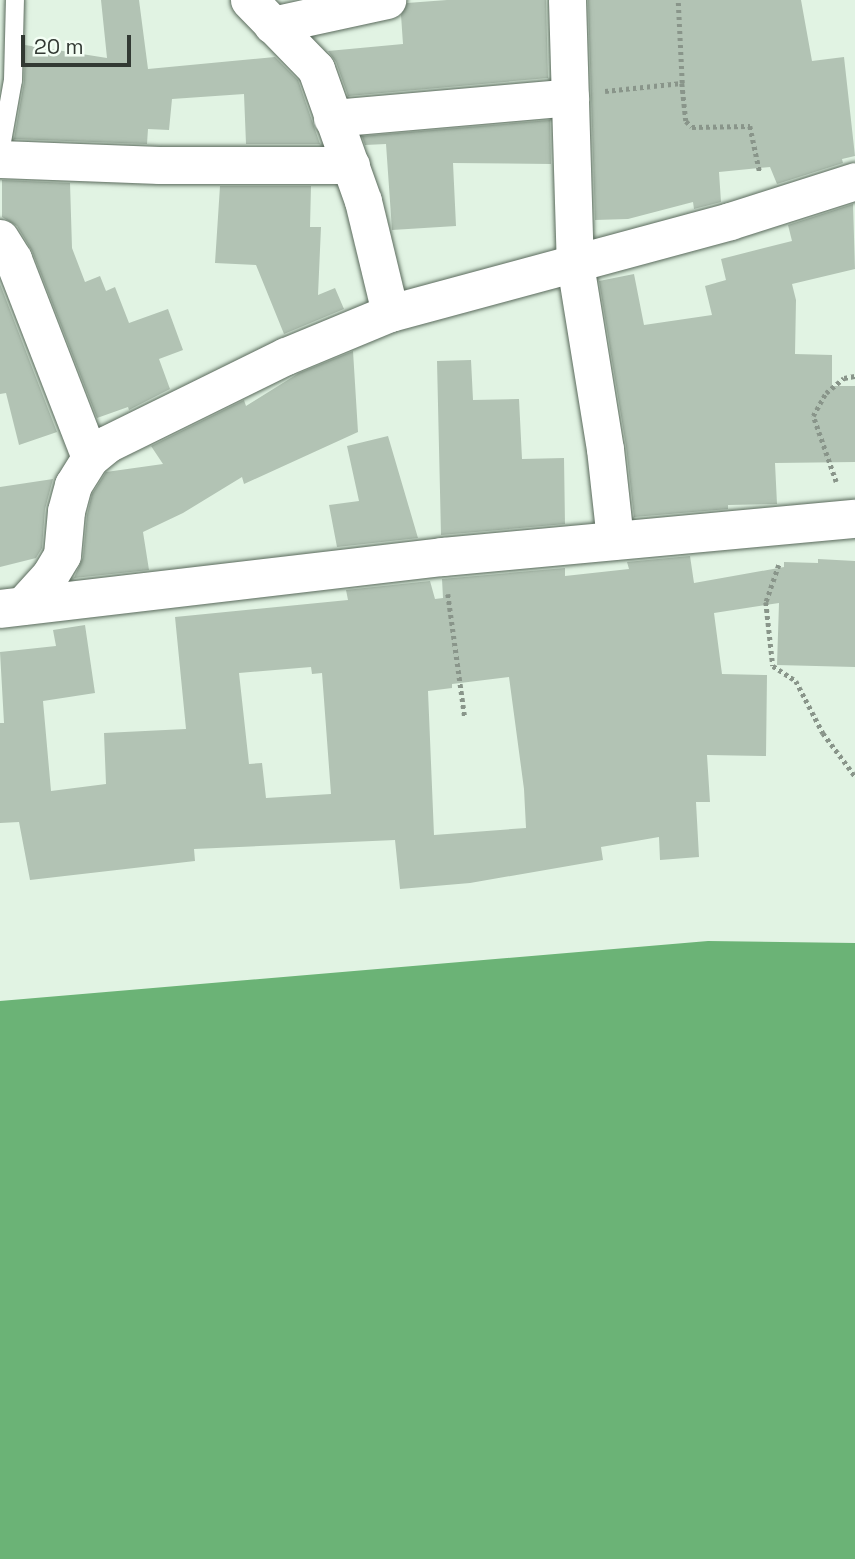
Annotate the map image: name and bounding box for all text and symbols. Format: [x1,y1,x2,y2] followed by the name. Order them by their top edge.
[24,21,135,65] scale bar
[34,33,84,60] text: 20 m

